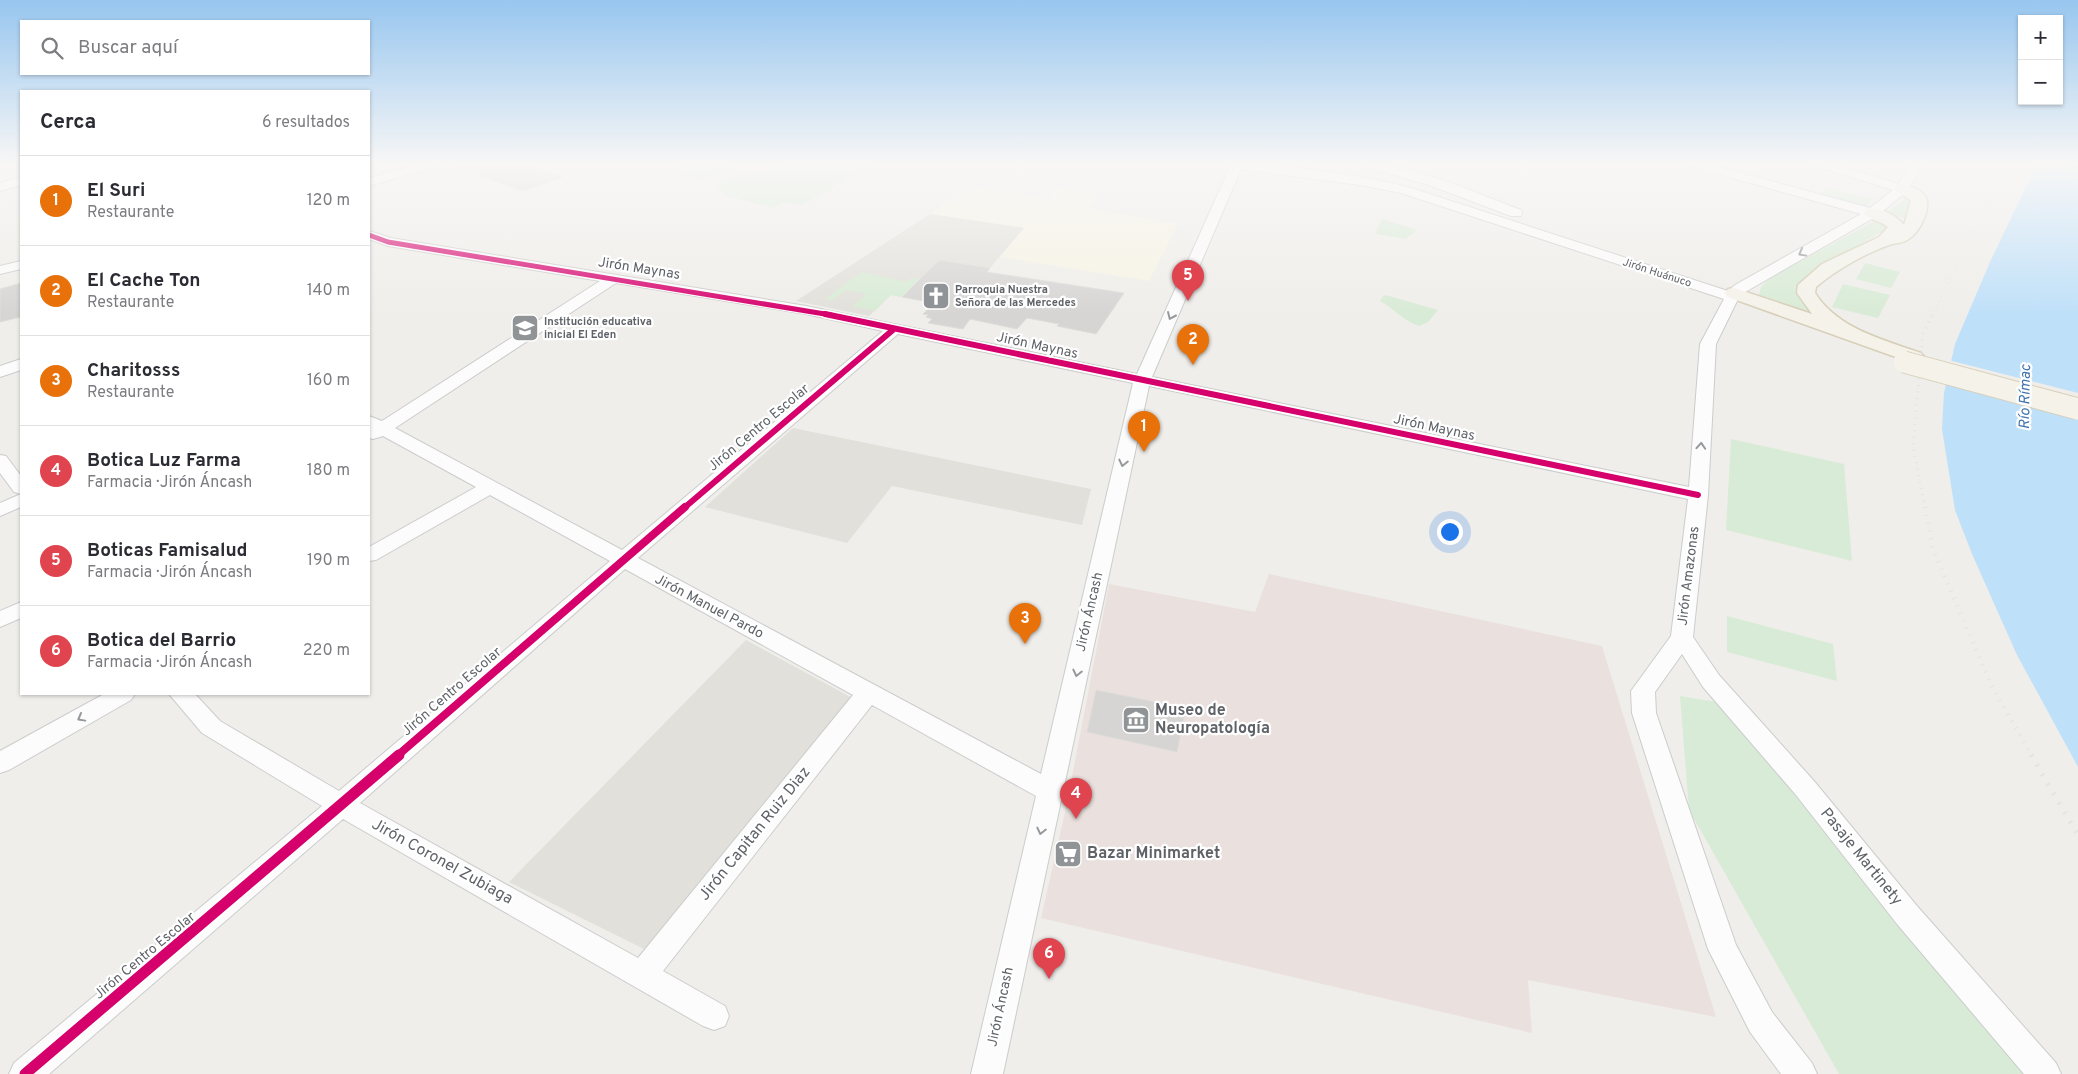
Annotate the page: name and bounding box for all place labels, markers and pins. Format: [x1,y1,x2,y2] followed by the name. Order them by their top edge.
[1172,260,1204,301] pin: 5
[921,281,951,311] church icon: Parroquia Nuestra Señora de las Mercedes
[955,283,1076,310] place label: Parroquia Nuestra Señora de las Mercedes
[510,313,540,343] school or university icon: Institución educativa inicial El Eden
[544,315,652,342] place label: Institución educativa inicial El Eden
[1177,324,1209,365] pin: 2
[1128,411,1160,452] pin: 1
[1009,603,1041,644] pin: 3
[1155,701,1270,739] place label: Museo de Neuropatología
[1121,705,1151,735] museum icon: Museo de Neuropatología
[1060,778,1092,819] pin: 4
[1053,839,1083,869] supermarket icon: Bazar Minimarket
[1087,844,1220,864] place label: Bazar Minimarket
[1033,938,1065,979] pin: 6

